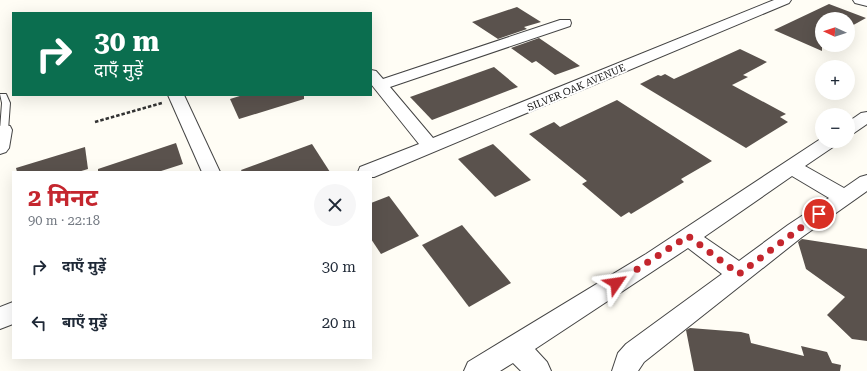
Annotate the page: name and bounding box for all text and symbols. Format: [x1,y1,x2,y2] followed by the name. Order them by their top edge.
[815,12,855,52] north arrow
[815,12,855,148] map controls
[94,25,159,58] text: 30 m
[28,28,80,80] icon: right
[94,59,143,80] text: दाएँ मुड़ें
[815,60,855,100] button: +
[526,62,627,113] street label: SILVER OAK AVENUE
[815,108,855,148] button: −
[28,184,98,212] text: 2 मिनट
[314,184,356,226] button: close
[802,197,836,231] pin
[808,203,830,225] icon: arrive
[28,213,100,228] text: 90 m · 22:18
[28,256,50,278] icon: right
[62,257,106,275] text: दाएँ मुड़ें
[322,258,356,276] text: 30 m
[595,262,637,304] position arrow
[28,312,50,334] icon: left
[62,313,107,331] text: बाएँ मुड़ें
[322,314,356,332] text: 20 m

